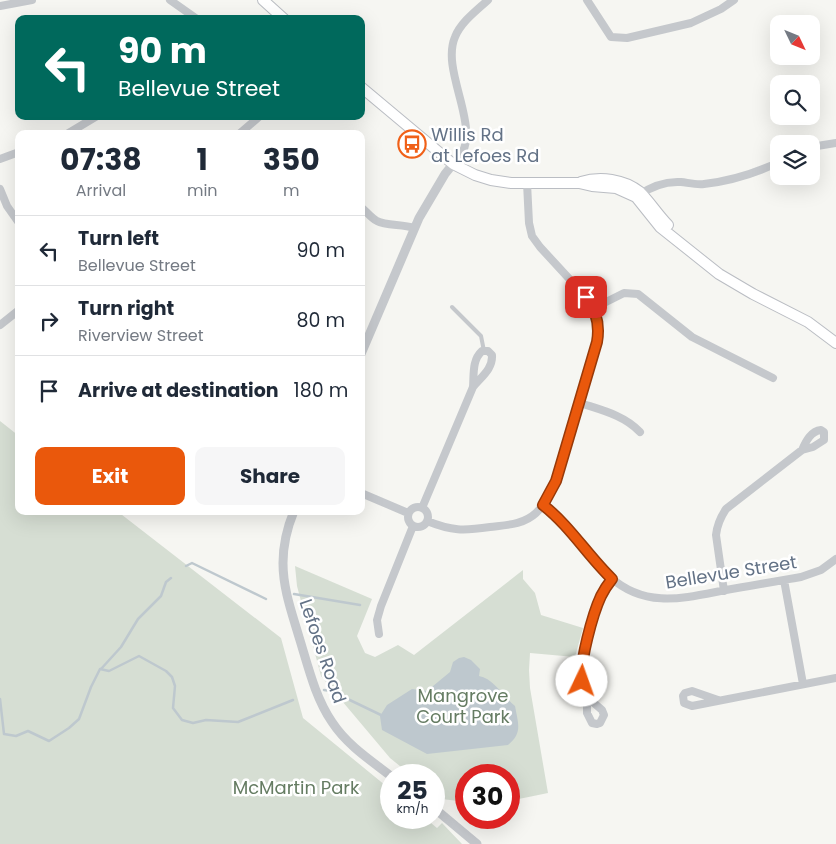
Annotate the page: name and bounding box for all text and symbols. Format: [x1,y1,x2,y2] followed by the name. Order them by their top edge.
[770,15,820,65] north arrow
[770,15,820,185] map controls
[118,26,207,75] text: 90 m
[35,35,100,100] icon: left
[118,73,280,104] text: Bellevue Street
[770,75,820,125] button: search
[431,122,539,168] place label: Willis Rd at Lefoes Rd
[397,129,427,159] bus stop icon: Willis Rd at Lefoes Rd
[770,135,820,185] button: layers
[60,138,142,181] text: 07:38
[197,138,208,181] text: 1
[263,138,320,181] text: 350
[76,179,126,202] text: Arrival
[187,179,218,202] text: min
[283,179,300,202] text: m
[78,225,159,252] text: Turn left
[35,237,63,265] icon: left
[296,237,345,264] text: 90 m
[78,254,196,277] text: Bellevue Street
[565,276,607,318] pin
[572,283,600,311] icon: arrive
[78,295,174,322] text: Turn right
[35,307,63,335] icon: right
[296,307,345,334] text: 80 m
[78,324,204,347] text: Riverview Street
[35,377,63,405] icon: arrive
[78,377,279,404] text: Arrive at destination
[294,377,348,404] text: 180 m
[35,447,185,505] button: Exit
[195,447,345,505] button: Share
[664,549,798,595] street label: Bellevue Street
[294,596,352,706] street label: Lefoes Road
[555,654,607,706] position arrow
[416,683,511,729] park label: Mangrove Court Park
[455,764,520,829] speed limit sign: 30
[397,773,428,808] text: 25
[233,775,360,800] park label: McMartin Park
[397,800,428,817] text: km/h

